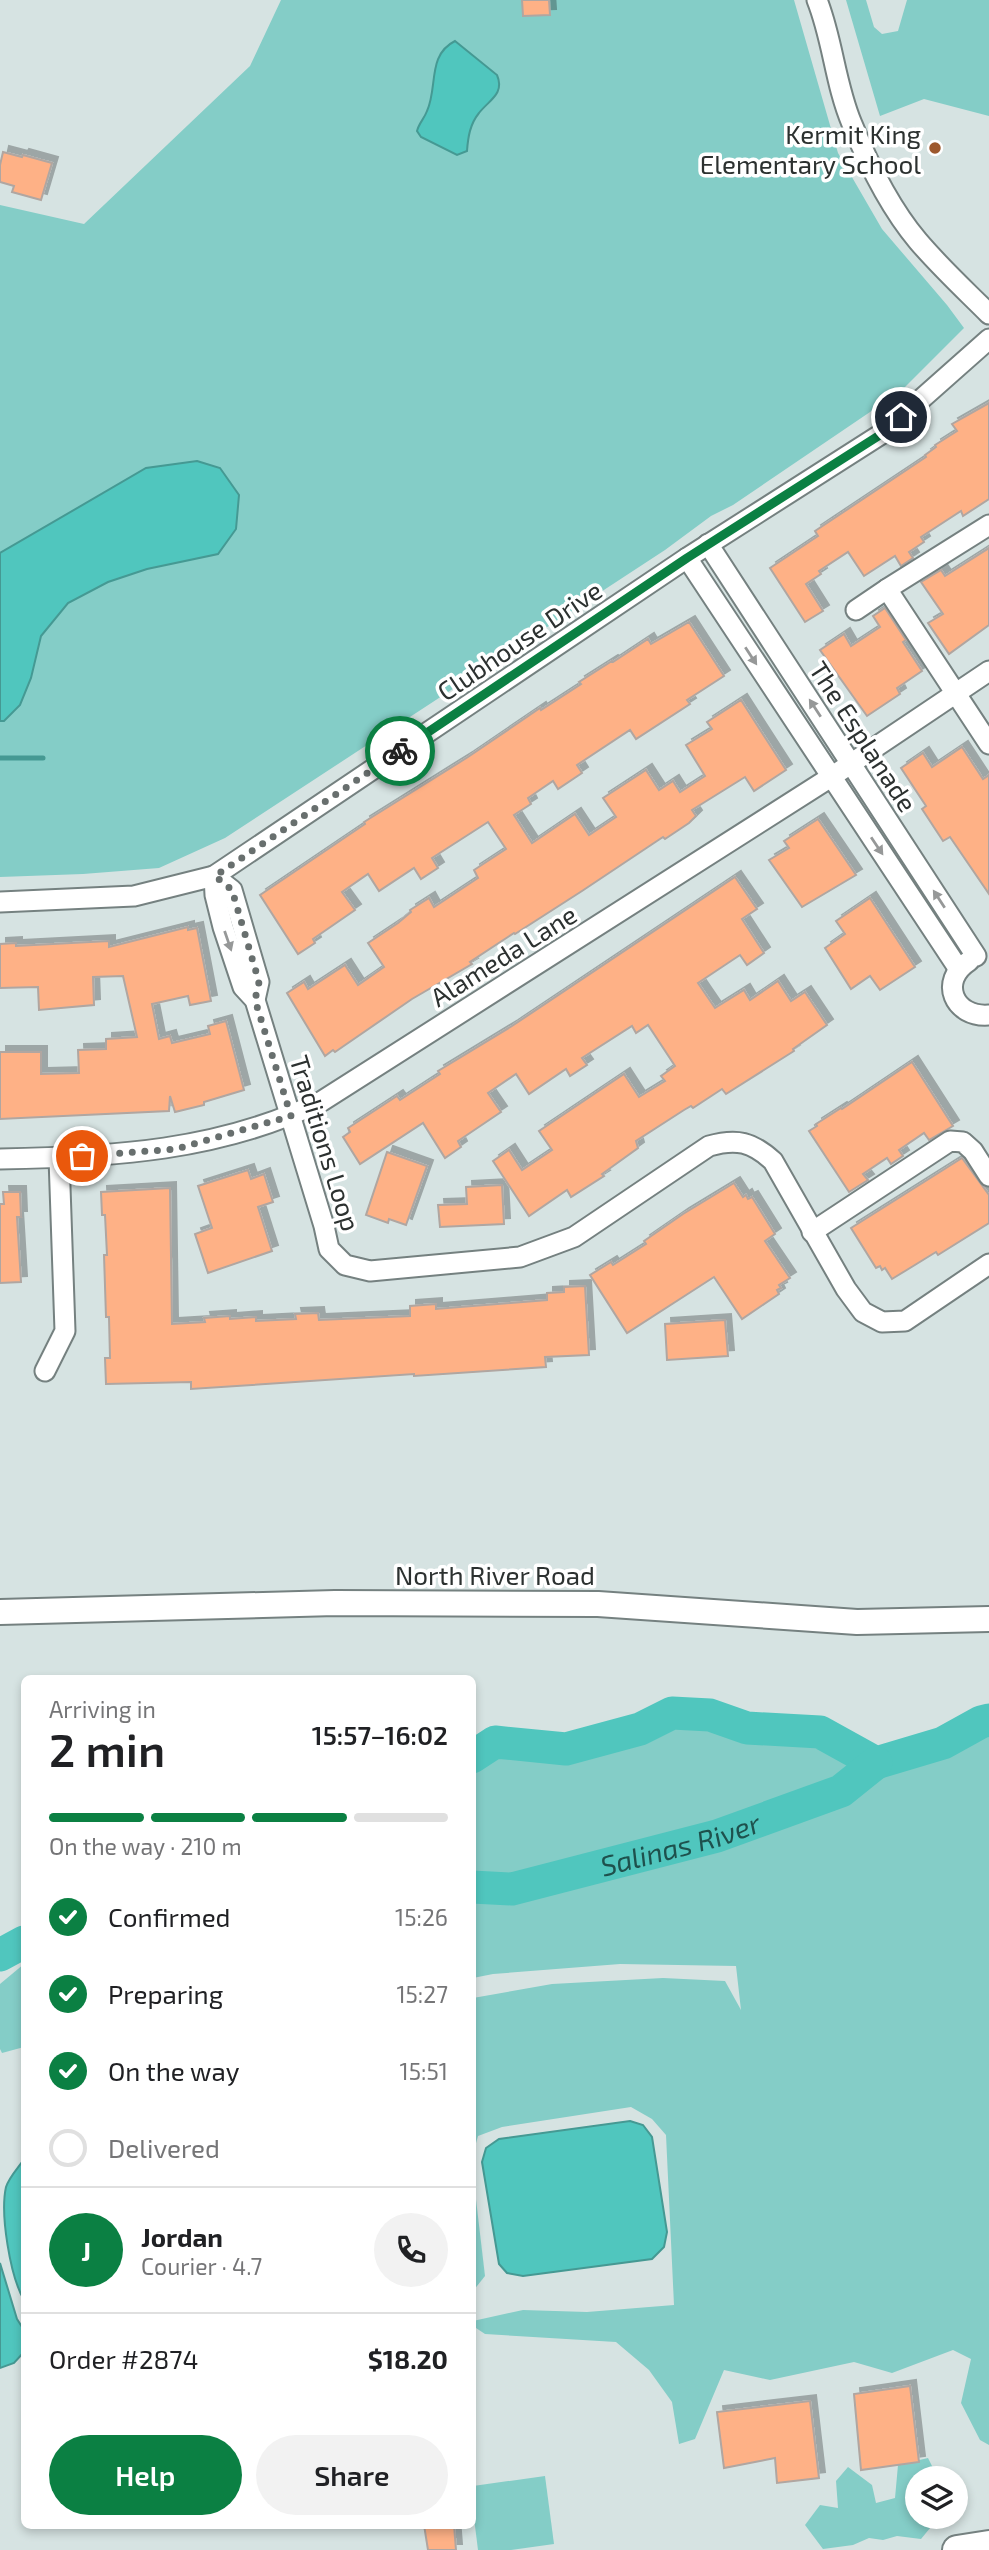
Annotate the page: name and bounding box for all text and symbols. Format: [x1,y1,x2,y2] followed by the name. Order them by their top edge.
[700,118,921,179] place label: Kermit King Elementary School
[927,140,943,156] marker: Kermit King Elementary School
[871,387,931,447] pin
[882,398,920,436] icon: home
[431,574,607,706] street label: Clubhouse Drive
[744,647,758,665] one-way arrow
[804,655,924,817] street label: The Esplanade
[809,699,822,718] one-way arrow
[365,716,435,786] courier
[381,732,419,770] icon: bike
[870,837,884,855] one-way arrow
[933,890,946,909] one-way arrow
[424,898,582,1012] street label: Alameda Lane
[223,930,234,951] one-way arrow
[285,1051,367,1235] street label: Traditions Loop
[52,1126,112,1186] pin
[63,1137,101,1175] icon: bag
[395,1559,595,1590] street label: North River Road
[49,1695,156,1723] text: Arriving in
[312,1719,448,1750] text: 15:57–16:02
[49,1721,165,1776] text: 2 min
[596,1805,766,1883] water label: Salinas River
[49,1832,242,1860] text: On the way · 210 m
[49,1898,87,1936] icon: check
[108,1901,231,1932] text: Confirmed
[395,1903,448,1931] text: 15:26
[49,1975,87,2013] icon: check
[108,1978,223,2009] text: Preparing
[396,1980,448,2008] text: 15:27
[49,2052,87,2090] icon: check
[108,2055,239,2086] text: On the way
[400,2057,448,2085] text: 15:51
[108,2132,220,2163] text: Delivered
[374,2213,448,2287] button: phone
[141,2221,223,2252] text: Jordan
[81,2235,91,2266] text: J
[141,2252,262,2280] text: Courier · 4.7
[49,2343,199,2374] text: Order #2874
[368,2343,448,2374] text: $18.20
[49,2435,242,2515] button: Help
[256,2435,448,2515] button: Share
[905,2466,968,2529] map controls
[905,2466,968,2529] button: layers

